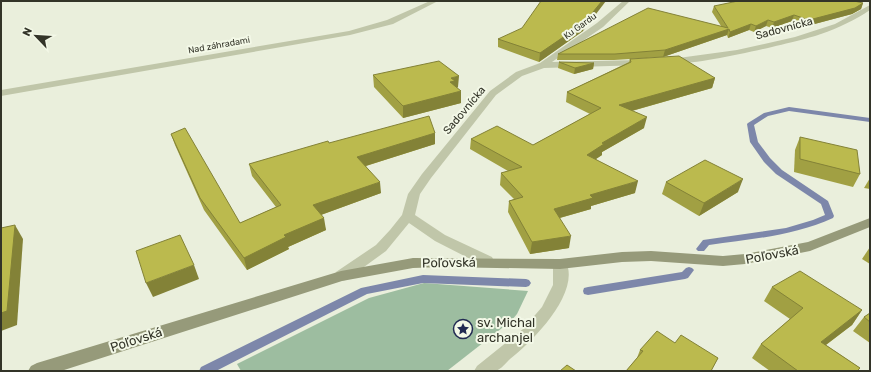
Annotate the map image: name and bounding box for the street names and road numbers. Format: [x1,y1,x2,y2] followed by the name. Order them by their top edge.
[562,11,598,41] street label: Ku Gardu
[754,15,814,42] street label: Sadovnícka
[187,35,251,55] street label: Nad záhradami
[441,84,488,137] street label: Sadovnícka
[744,242,800,267] street label: Poľovská
[422,255,476,270] street label: Poľovská
[108,324,164,355] street label: Poľovská

